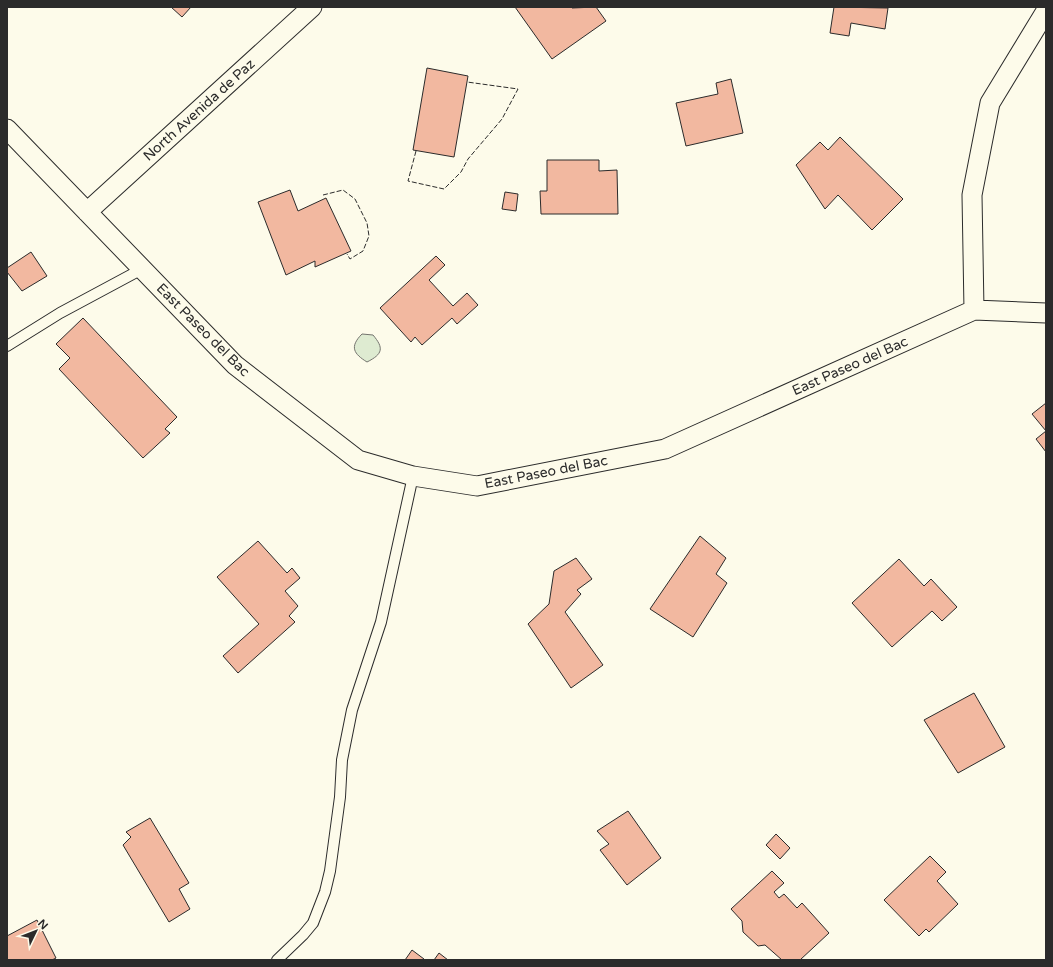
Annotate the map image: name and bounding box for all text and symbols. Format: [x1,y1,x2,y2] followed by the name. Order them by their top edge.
[140,55,258,165] street label: North Avenida de Paz
[153,280,253,380] street label: East Paseo del Bac
[789,333,911,399] street label: East Paseo del Bac
[483,452,609,492] street label: East Paseo del Bac
[16,911,56,951] north arrow
[35,917,51,932] text: N

